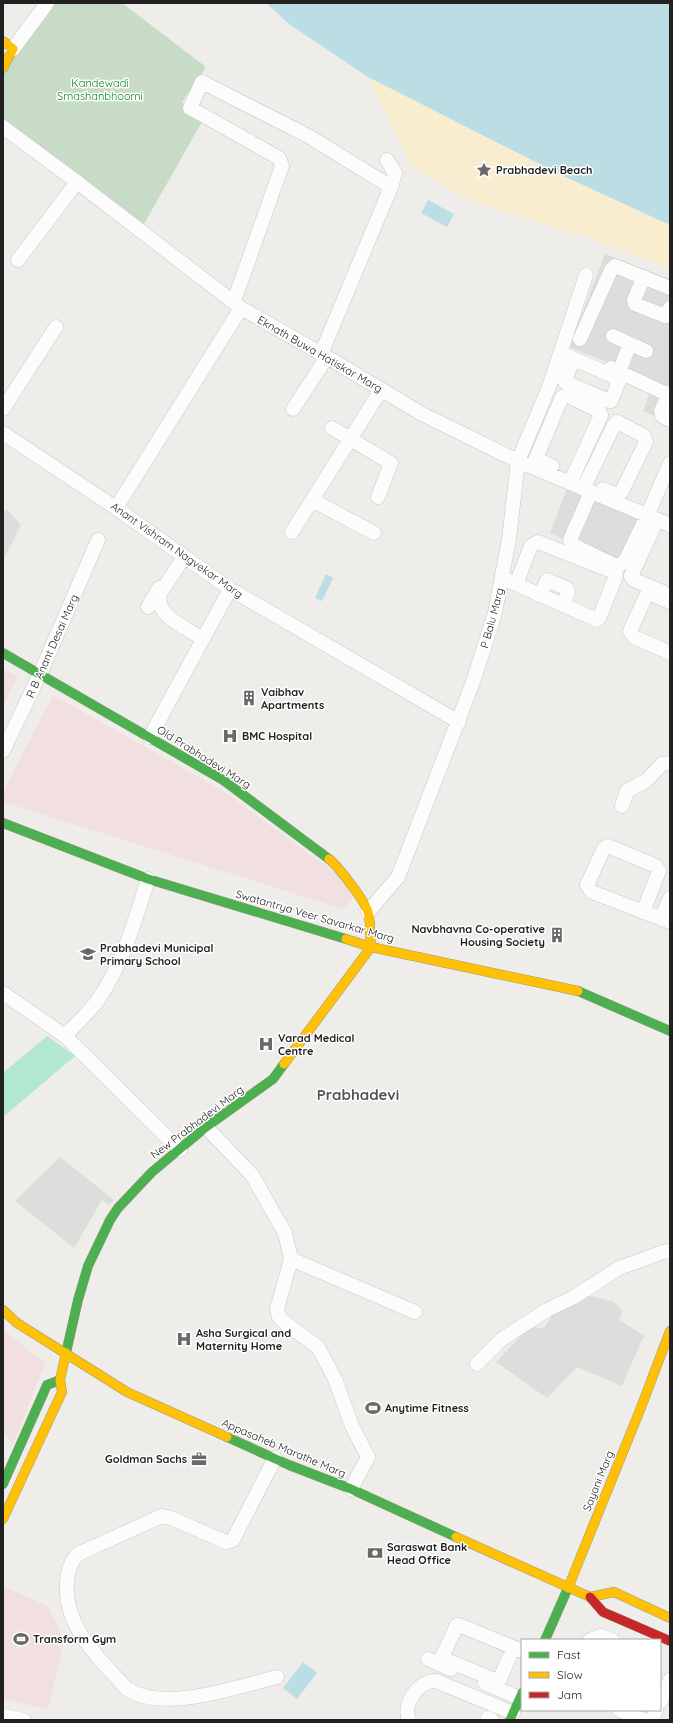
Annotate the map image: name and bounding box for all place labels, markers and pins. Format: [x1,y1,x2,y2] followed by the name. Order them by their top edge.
[475,161,493,179] place icon: Prabhadevi Beach
[496,163,592,177] place label: Prabhadevi Beach
[261,685,324,712] place label: Vaibhav Apartments
[240,689,258,707] building icon: Vaibhav Apartments
[221,727,239,745] hospital icon: BMC Hospital
[242,729,312,743] place label: BMC Hospital
[411,922,546,949] place label: Navbhavna Co-operative Housing Society
[548,926,566,944] building icon: Navbhavna Co-operative Housing Society
[100,941,213,968] place label: Prabhadevi Municipal Primary School
[79,945,97,963] school or university icon: Prabhadevi Municipal Primary School
[278,1031,354,1058] place label: Varad Medical Centre
[257,1035,275,1053] hospital icon: Varad Medical Centre
[196,1326,291,1353] place label: Asha Surgical and Maternity Home
[175,1330,193,1348] hospital icon: Asha Surgical and Maternity Home
[364,1399,382,1417] sports icon: Anytime Fitness
[385,1401,469,1415] place label: Anytime Fitness
[190,1450,208,1468] office icon: Goldman Sachs
[105,1452,187,1466] place label: Goldman Sachs
[387,1540,467,1567] place label: Saraswat Bank Head Office
[366,1544,384,1562] bank icon: Saraswat Bank Head Office
[12,1630,30,1648] sports icon: Transform Gym
[33,1632,116,1646] place label: Transform Gym

